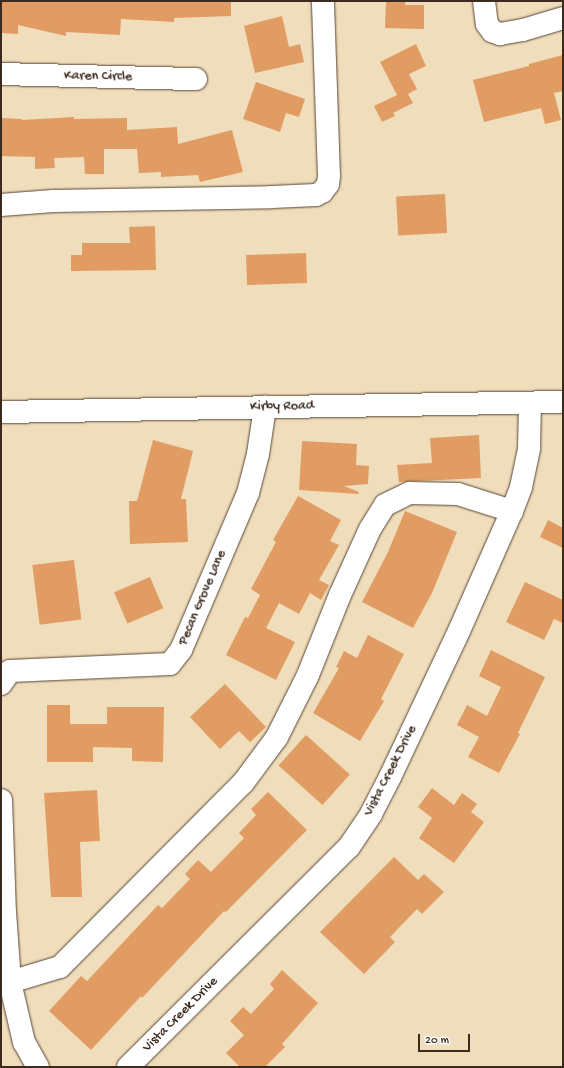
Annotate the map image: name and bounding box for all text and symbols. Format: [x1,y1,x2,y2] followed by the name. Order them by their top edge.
[64,68,132,86] street label: Karen Circle
[250,398,314,416] street label: Kirby Road
[175,548,231,648] street label: Pecan Grove Lane
[361,723,421,819] street label: Vista Creek Drive
[140,974,222,1056] street label: Vista Creek Drive
[420,1026,472,1052] scale bar
[425,1034,449,1048] text: 20 m

